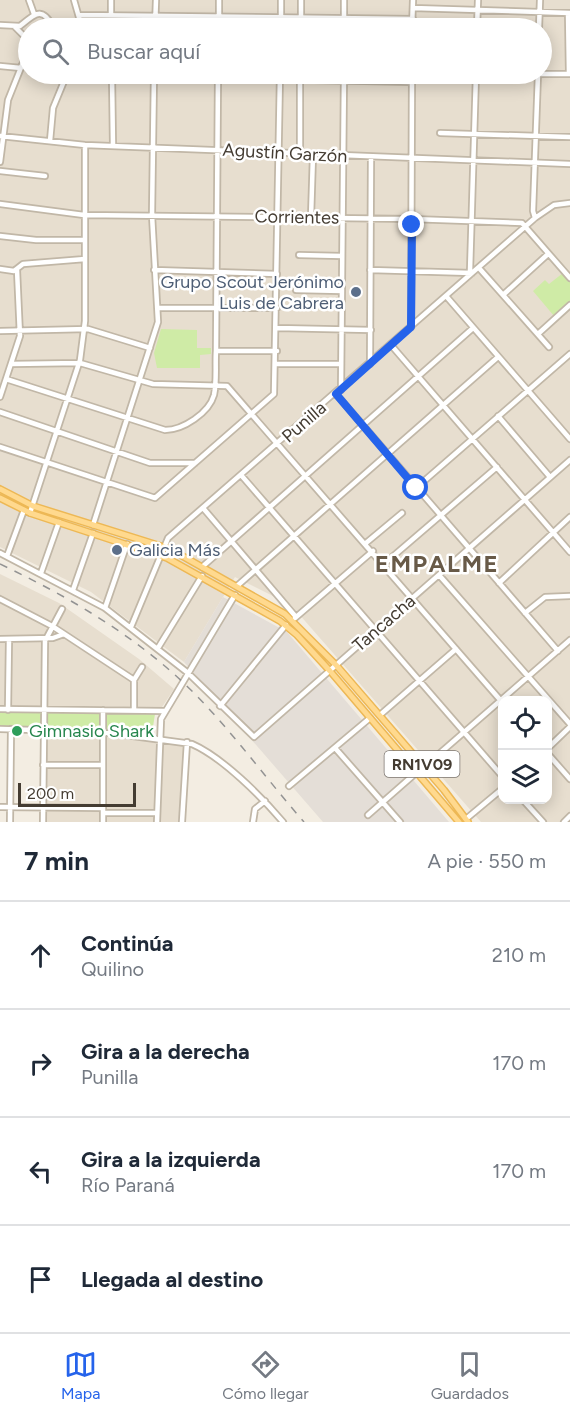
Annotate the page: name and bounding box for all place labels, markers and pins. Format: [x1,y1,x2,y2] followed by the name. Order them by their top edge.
[161,271,344,314] place label: Grupo Scout Jerónimo Luis de Cabrera
[349,285,363,299] marker: Grupo Scout Jerónimo Luis de Cabrera
[129,539,220,561] place label: Galicia Más
[110,543,124,557] marker: Galicia Más
[29,720,154,742] place label: Gimnasio Shark
[10,724,24,738] marker: Gimnasio Shark

